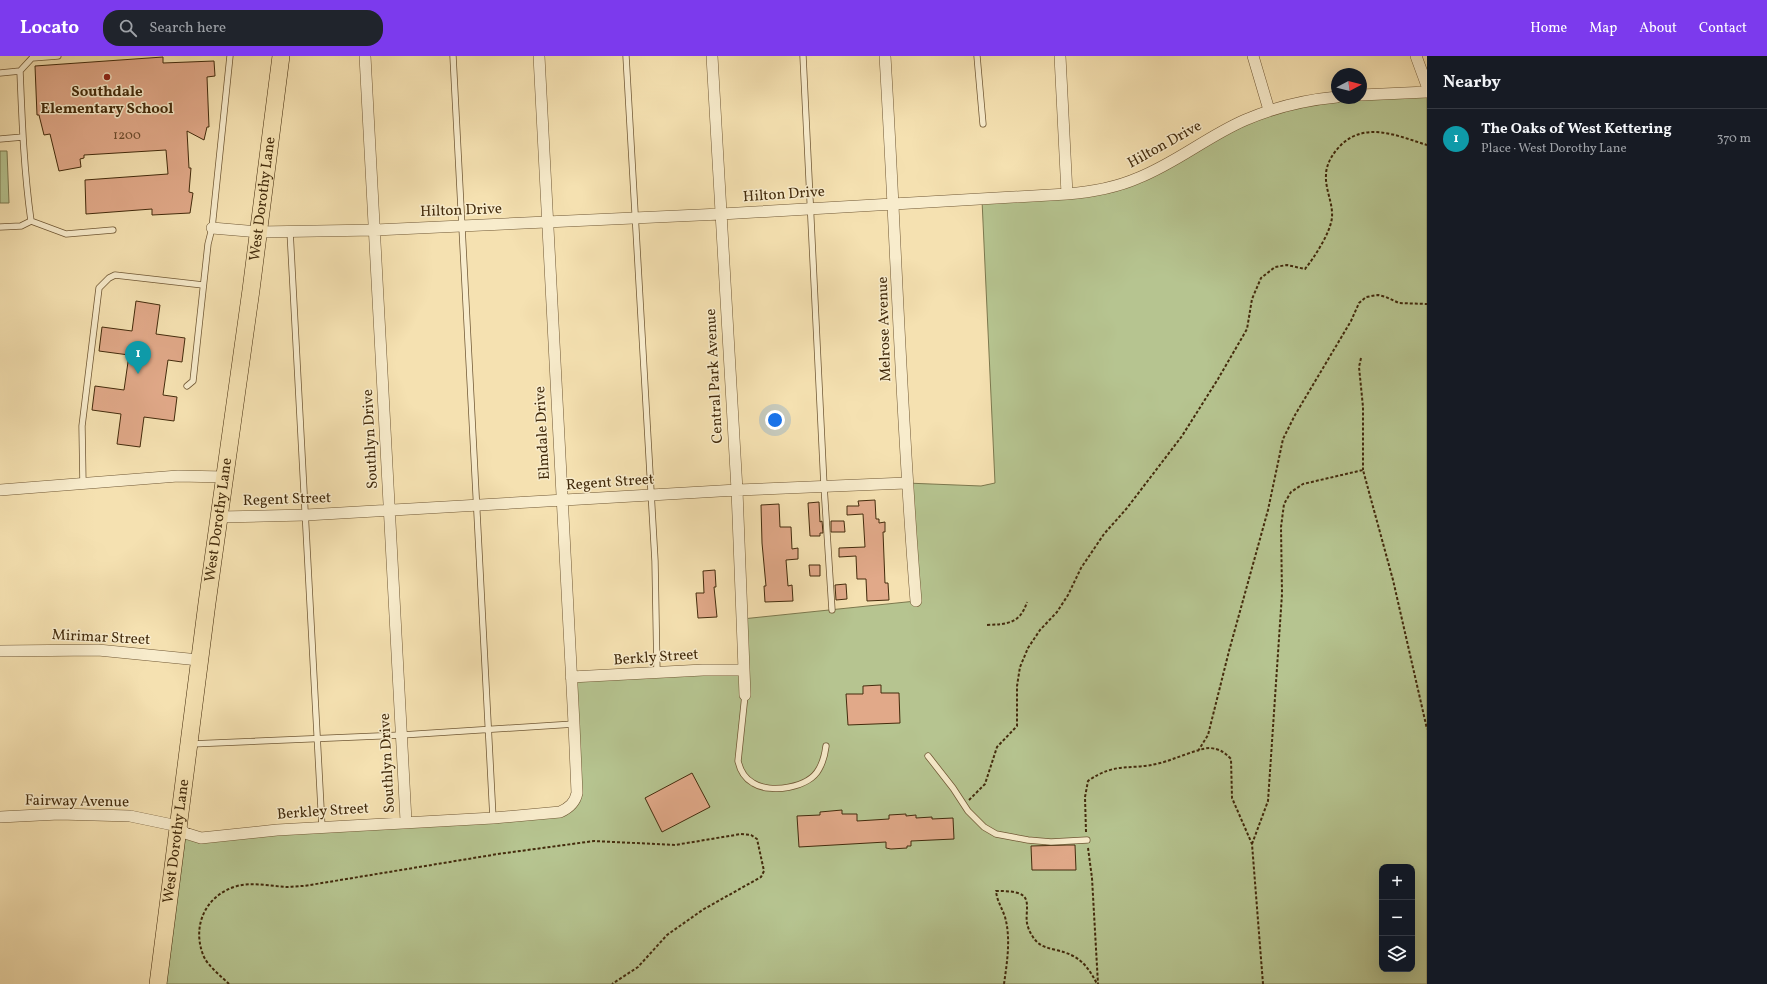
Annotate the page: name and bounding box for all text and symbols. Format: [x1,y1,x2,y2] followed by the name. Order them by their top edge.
[103,10,383,46] search box
[20,15,79,41] text: Locato
[117,17,139,39] icon: search
[149,18,226,39] text: Search here
[1530,19,1567,38] text: Home
[1589,19,1617,38] text: Map
[1639,19,1677,38] text: About
[1699,19,1747,38] text: Contact
[1331,68,1367,104] north arrow
[1443,71,1501,94] text: Nearby
[102,72,112,82] marker: Southdale Elementary School
[41,82,173,120] place label: Southdale Elementary School
[1124,116,1206,174] street label: Hilton Drive
[1481,119,1672,140] text: The Oaks of West Kettering
[113,127,141,145] house number: 1200
[1453,130,1459,148] text: 1
[1717,130,1751,148] text: 370 m
[244,136,281,262] street label: West Dorothy Lane
[1481,140,1627,158] text: Place · West Dorothy Lane
[742,182,826,208] street label: Hilton Drive
[420,199,502,223] street label: Hilton Drive
[873,276,897,382] street label: Melrose Avenue
[701,308,729,444] street label: Central Park Avenue
[125,341,151,374] pin: 1
[530,386,556,480] street label: Elmdale Drive
[358,388,384,490] street label: Southlyn Drive
[765,410,785,430] your location
[200,457,238,583] street label: West Dorothy Lane
[565,469,655,497] street label: Regent Street
[242,488,332,512] street label: Regent Street
[51,625,151,651] street label: Mirimar Street
[613,645,699,671] street label: Berkly Street
[375,712,401,814] street label: Southlyn Drive
[158,778,195,905] street label: West Dorothy Lane
[25,791,129,813] street label: Fairway Avenue
[276,798,370,826] street label: Berkley Street
[1379,864,1415,972] map controls
[1379,864,1415,900] button: +
[1379,900,1415,936] button: −
[1379,936,1415,972] button: layers

